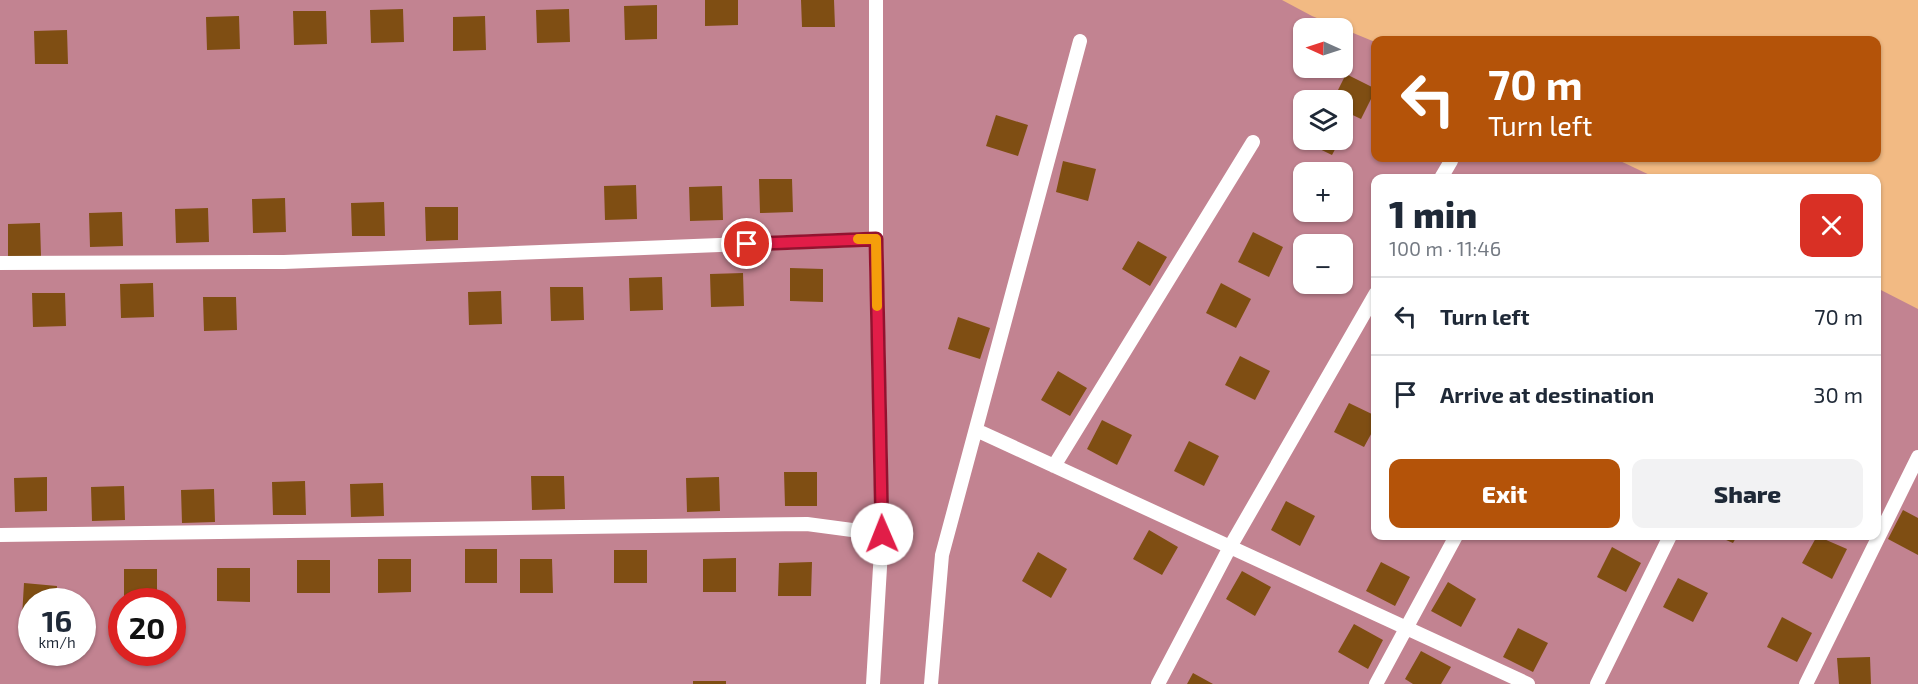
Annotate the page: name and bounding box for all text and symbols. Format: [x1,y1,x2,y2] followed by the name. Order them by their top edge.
[1293,18,1353,78] north arrow
[1293,18,1353,294] map controls
[1488,58,1583,108] text: 70 m
[1389,60,1467,138] icon: left
[1293,90,1353,150] button: layers
[1488,109,1592,141] text: Turn left
[1293,162,1353,222] button: +
[1389,192,1477,235] text: 1 min
[1800,194,1863,257] button: close
[721,218,772,269] pin
[730,227,763,260] icon: arrive
[1293,234,1353,294] button: −
[1389,236,1501,260] text: 100 m · 11:46
[1389,300,1422,333] icon: left
[1440,303,1529,329] text: Turn left
[1814,303,1863,329] text: 70 m
[1389,378,1422,411] icon: arrive
[1440,381,1654,407] text: Arrive at destination
[1813,381,1863,407] text: 30 m
[1389,459,1620,528] button: Exit
[1632,459,1863,528] button: Share
[850,502,914,566] position arrow
[108,588,186,666] speed limit sign: 20
[42,602,72,638] text: 16
[38,633,76,651] text: km/h

